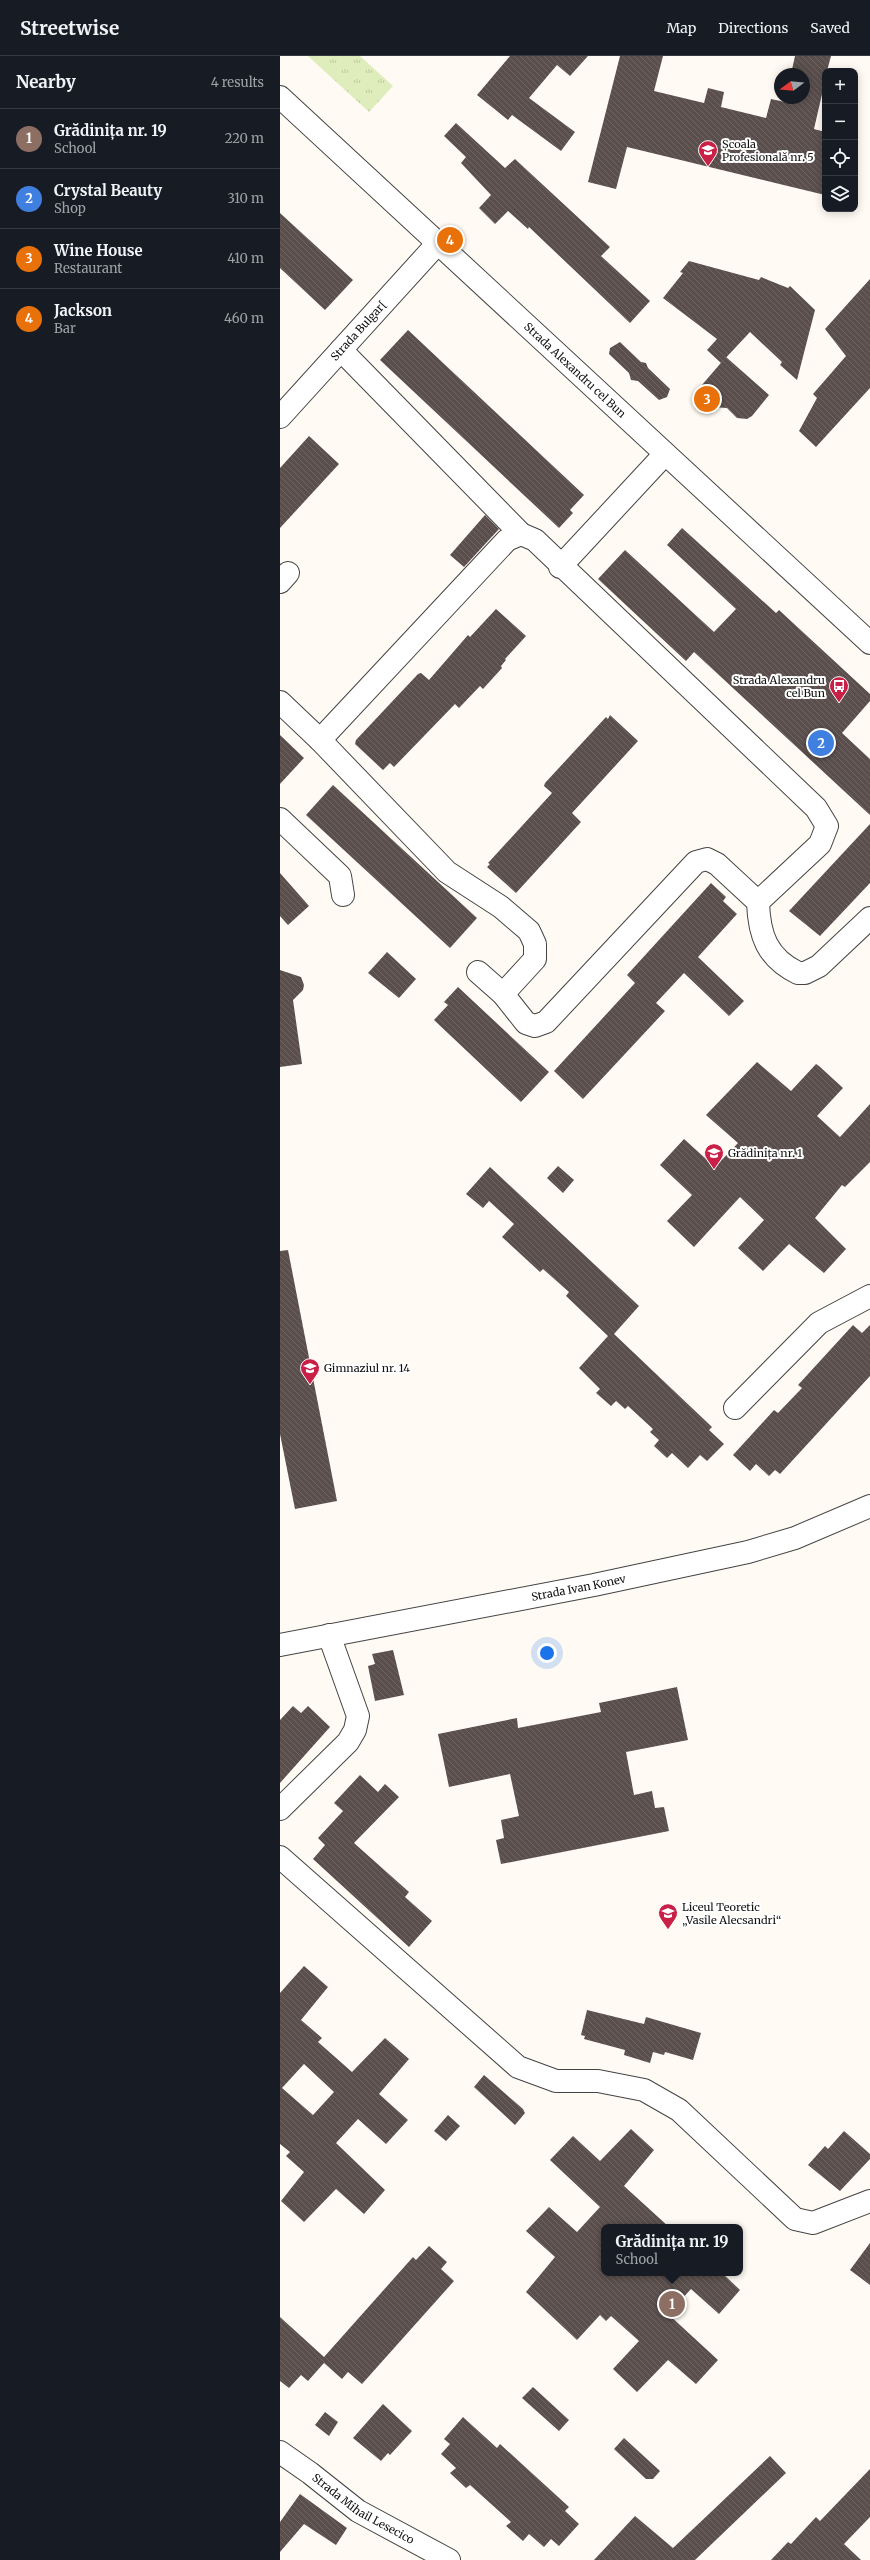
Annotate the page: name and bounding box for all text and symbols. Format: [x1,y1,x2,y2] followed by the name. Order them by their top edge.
[20,16,119,40] text: Streetwise
[666,19,696,37] text: Map
[718,19,788,37] text: Directions
[810,19,850,37] text: Saved
[774,68,810,104] north arrow
[822,68,858,212] map controls
[822,68,858,104] button: +
[16,71,76,93] text: Nearby
[211,74,264,91] text: 4 results
[822,104,858,140] button: −
[54,121,167,140] text: Grădinița nr. 19
[26,130,32,147] text: 1
[225,130,264,147] text: 220 m
[722,137,814,164] place label: Școala Profesională nr. 5
[697,139,719,167] school or university icon: Școala Profesională nr. 5
[54,140,96,157] text: School
[822,140,858,176] button: locate
[822,176,858,212] button: layers
[54,181,162,200] text: Crystal Beauty
[25,190,33,207] text: 2
[227,190,264,207] text: 310 m
[54,200,86,217] text: Shop
[437,225,463,255] pin: 4
[54,241,143,260] text: Wine House
[25,250,33,267] text: 3
[227,250,264,267] text: 410 m
[54,260,122,277] text: Restaurant
[328,297,390,363] street label: Strada Bulgar[
[54,301,112,320] text: Jackson
[25,310,33,327] text: 4
[224,310,264,327] text: 460 m
[54,320,76,337] text: Bar
[521,320,629,421] street label: Strada Alexandru cel Bun
[694,384,720,414] pin: 3
[733,673,826,700] place label: Strada Alexandru cel Bun
[828,675,850,703] bus stop icon: Strada Alexandru cel Bun
[808,728,834,758] pin: 2
[703,1142,725,1170] school or university icon: Grădinița nr. 1
[728,1146,802,1160] place label: Grădinița nr. 1
[299,1357,321,1385] school or university icon: Gimnaziul nr. 14
[324,1361,410,1375] place label: Gimnaziul nr. 14
[530,1571,628,1604] street label: Strada Ivan Konev
[537,1643,557,1663] your location
[682,1900,781,1927] place label: Liceul Teoretic „Vasile Alecsandri“
[657,1902,679,1930] school or university icon: Liceul Teoretic „Vasile Alecsandri“
[601,2224,743,2276] popup
[616,2232,728,2251] text: Grădinița nr. 19
[616,2251,658,2268] text: School
[659,2289,685,2319] pin: 1
[309,2470,417,2547] street label: Strada Mihail Lesecico

